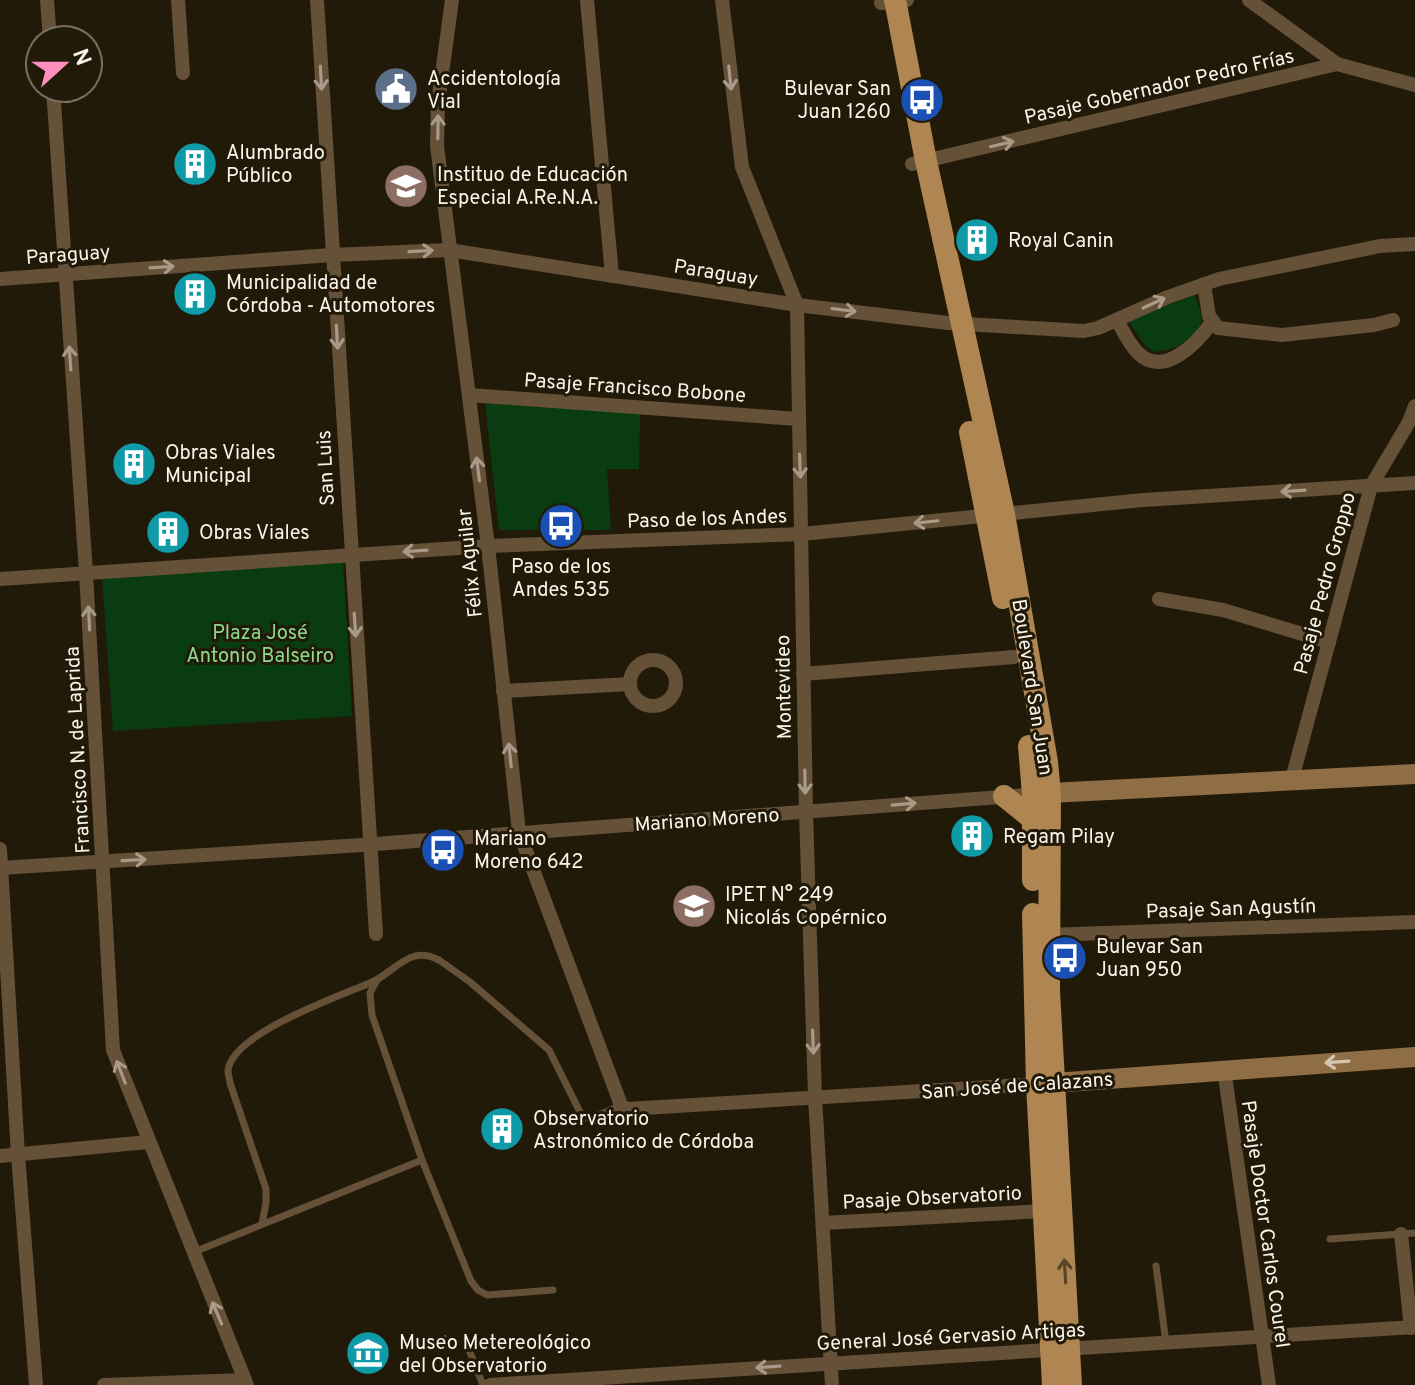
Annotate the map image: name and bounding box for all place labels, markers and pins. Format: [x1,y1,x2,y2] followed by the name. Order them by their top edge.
[372,65,420,113] public building icon: Accidentología Vial
[427,67,561,116] place label: Accidentología Vial
[898,76,946,124] bus stop icon: Bulevar San Juan 1260
[784,77,891,126] place label: Bulevar San Juan 1260
[171,140,219,188] building icon: Alumbrado Público
[226,141,325,190] place label: Alumbrado Público
[382,162,430,210] school or university icon: Instituo de Educación Especial A.Re.N.A.
[437,163,628,212] place label: Instituo de Educación Especial A.Re.N.A.
[953,216,1001,264] building icon: Royal Canin
[1008,229,1114,255] place label: Royal Canin
[171,270,219,318] building icon: Municipalidad de Córdoba - Automotores
[226,271,436,320] place label: Municipalidad de Córdoba - Automotores
[110,440,158,488] building icon: Obras Viales Municipal
[165,441,276,490] place label: Obras Viales Municipal
[537,502,585,550] bus stop icon: Paso de los Andes 535
[144,508,192,556] building icon: Obras Viales
[199,521,310,547] place label: Obras Viales
[511,555,611,604] place label: Paso de los Andes 535
[948,812,996,860] building icon: Regam Pilay
[1003,825,1115,851] place label: Regam Pilay
[419,826,467,874] bus stop icon: Mariano Moreno 642
[474,827,583,876] place label: Mariano Moreno 642
[670,882,718,930] school or university icon: IPET N° 249 Nicolás Copérnico
[725,883,887,932] place label: IPET N° 249 Nicolás Copérnico
[1041,934,1089,982] bus stop icon: Bulevar San Juan 950
[1096,935,1203,984] place label: Bulevar San Juan 950
[478,1105,526,1153] building icon: Observatorio Astronómico de Córdoba
[533,1107,754,1156] place label: Observatorio Astronómico de Córdoba
[344,1329,392,1377] museum icon: Museo Metereológico del Observatorio
[399,1331,591,1380] place label: Museo Metereológico del Observatorio

